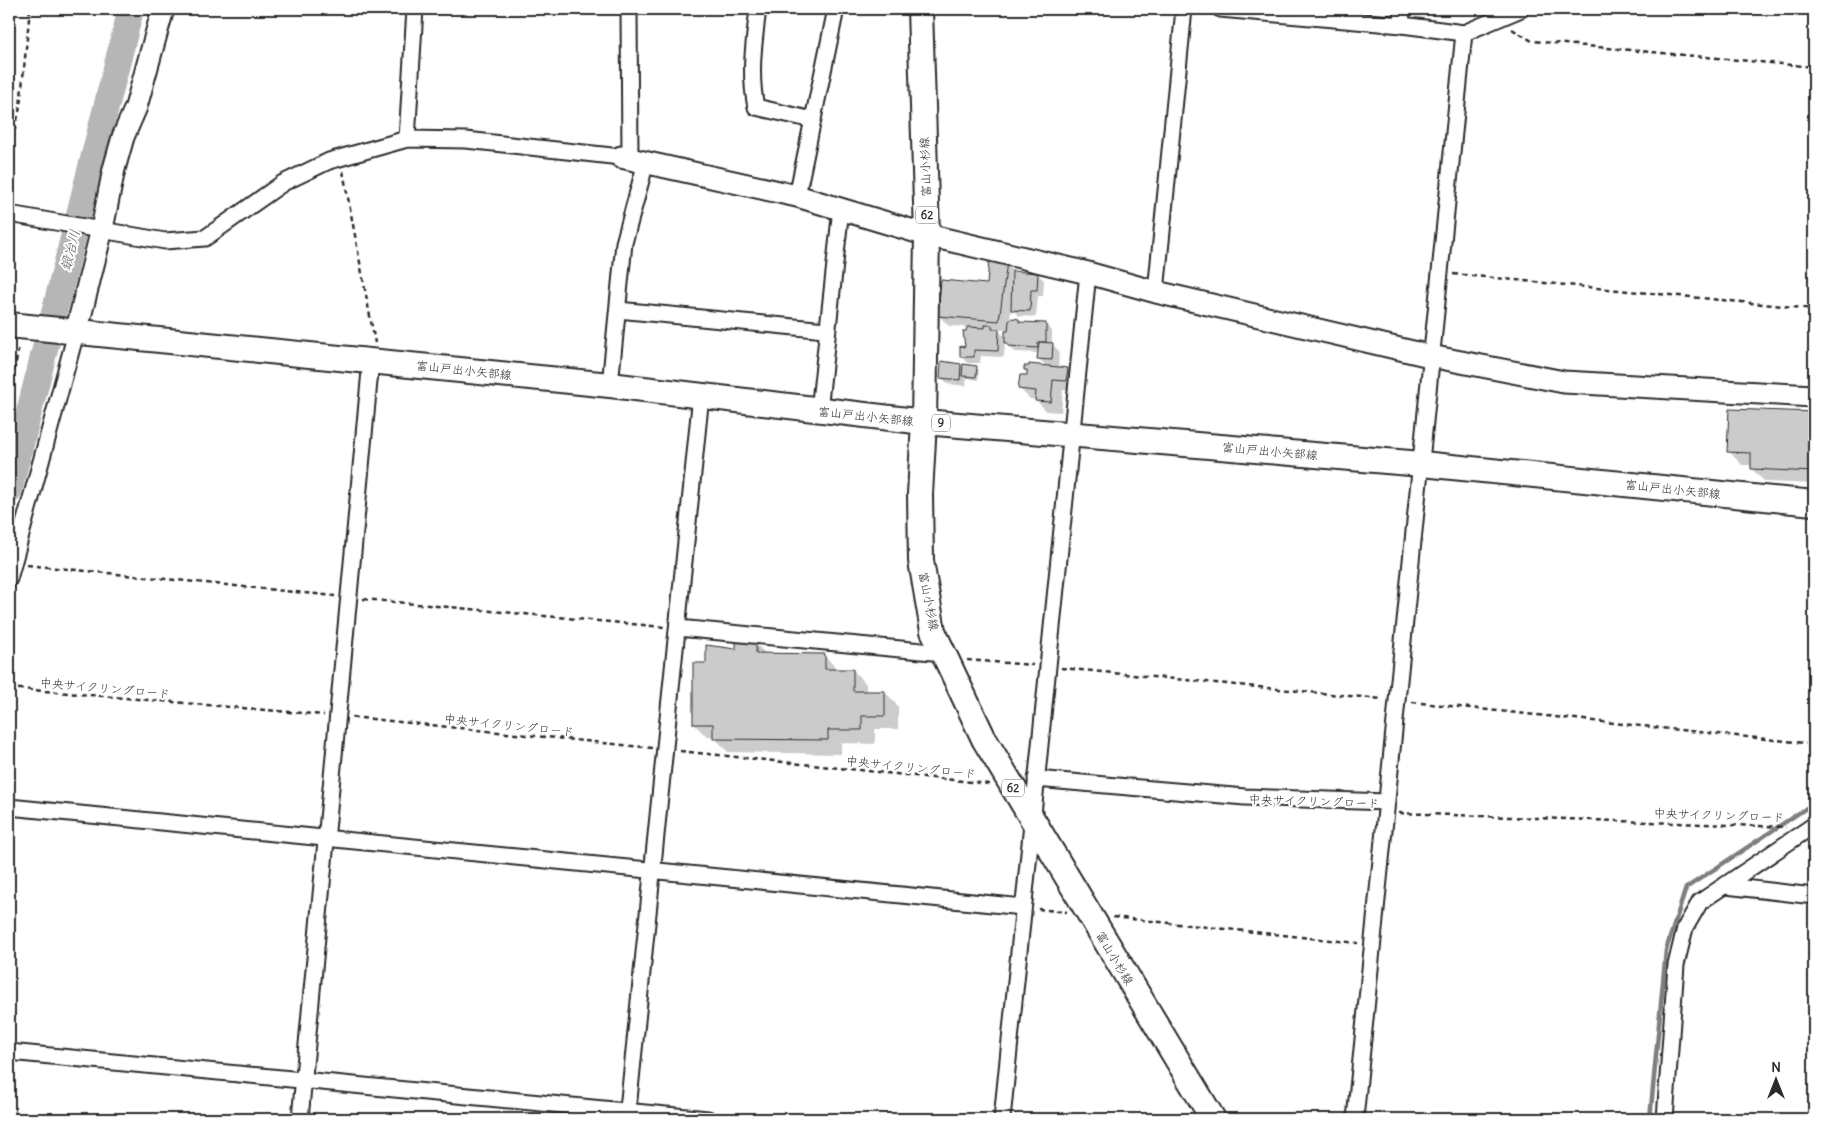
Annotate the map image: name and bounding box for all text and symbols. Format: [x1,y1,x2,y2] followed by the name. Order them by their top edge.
[916,137,934,197] street label: 富山小杉線
[916,206,938,224] road number: 62
[56,227,84,273] water label: 鍛冶川
[415,358,513,382] street label: 富山戸出小矢部線
[817,404,915,428] street label: 富山戸出小矢部線
[932,414,950,432] road number: 9
[1222,439,1318,463] street label: 富山戸出小矢部線
[1624,477,1722,501] street label: 富山戸出小矢部線
[916,570,942,632] street label: 富山小杉線
[39,675,171,701] street label: 中央サイクリングロード
[443,711,575,739] street label: 中央サイクリングロード
[845,753,977,781] street label: 中央サイクリングロード
[1002,780,1024,796] road number: 62
[1248,791,1380,811] street label: 中央サイクリングロード
[1653,805,1785,825] street label: 中央サイクリングロード
[1093,928,1137,988] street label: 富山小杉線
[1750,1056,1800,1106] north arrow
[1771,1058,1781,1076] text: N

